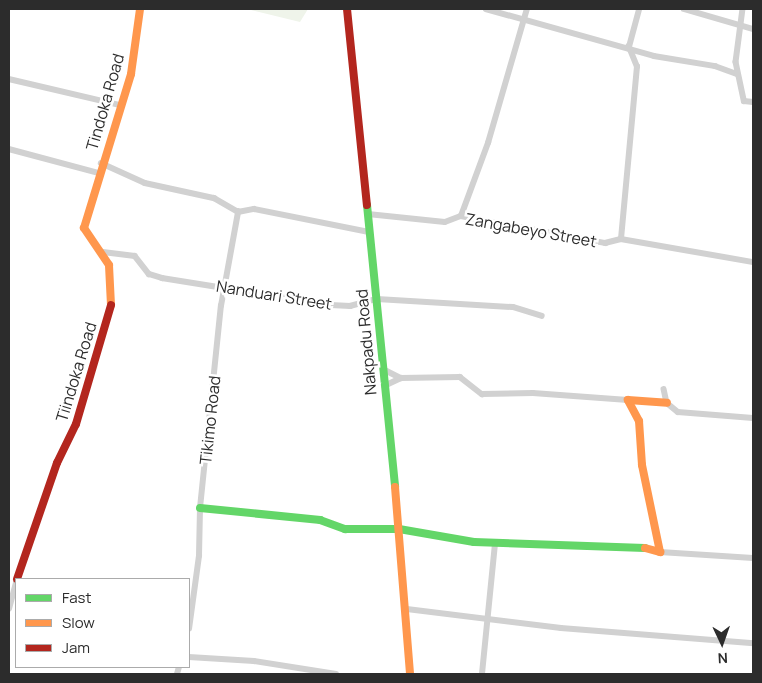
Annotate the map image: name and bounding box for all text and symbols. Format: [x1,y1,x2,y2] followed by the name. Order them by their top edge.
[82,51,128,153] street label: Tindoka Road
[464,209,598,251] street label: Zangabeyo Street
[215,276,333,314] street label: Nanduari Street
[352,288,380,396] street label: Nakpadu Road
[52,320,100,424] street label: Tiindoka Road
[196,375,224,465] street label: Tikimo Road
[15,578,190,668] legend
[62,587,91,608] text: Fast
[62,612,95,633] text: Slow
[697,618,747,668] north arrow
[62,637,90,658] text: Jam
[717,649,728,668] text: N

